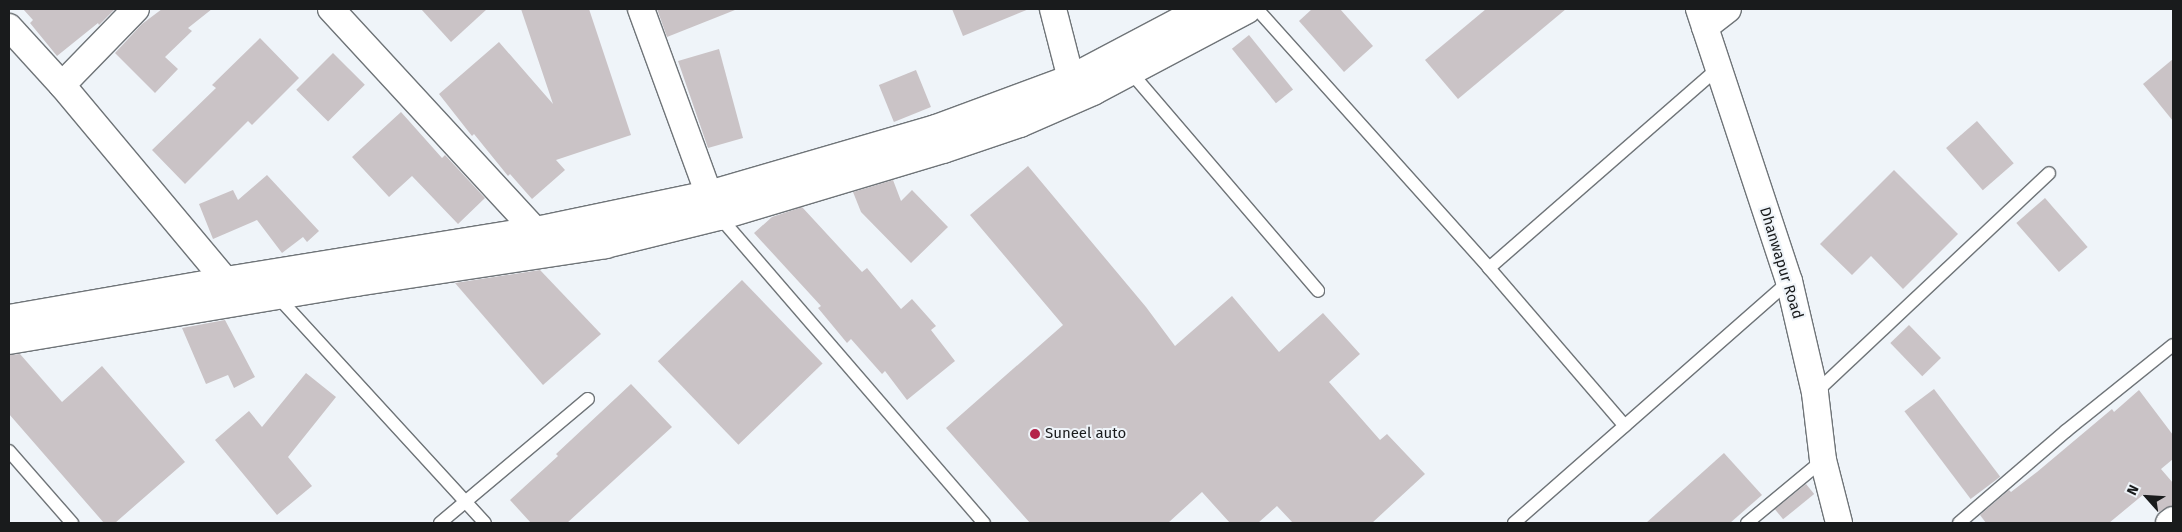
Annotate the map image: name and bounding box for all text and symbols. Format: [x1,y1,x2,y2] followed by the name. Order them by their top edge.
[1755,205,1807,321] street label: Dhanwapur Road
[1045,425,1126,443] place label: Suneel auto
[1029,428,1041,440] marker: Suneel auto
[2122,472,2172,522] north arrow
[2123,482,2143,498] text: N

